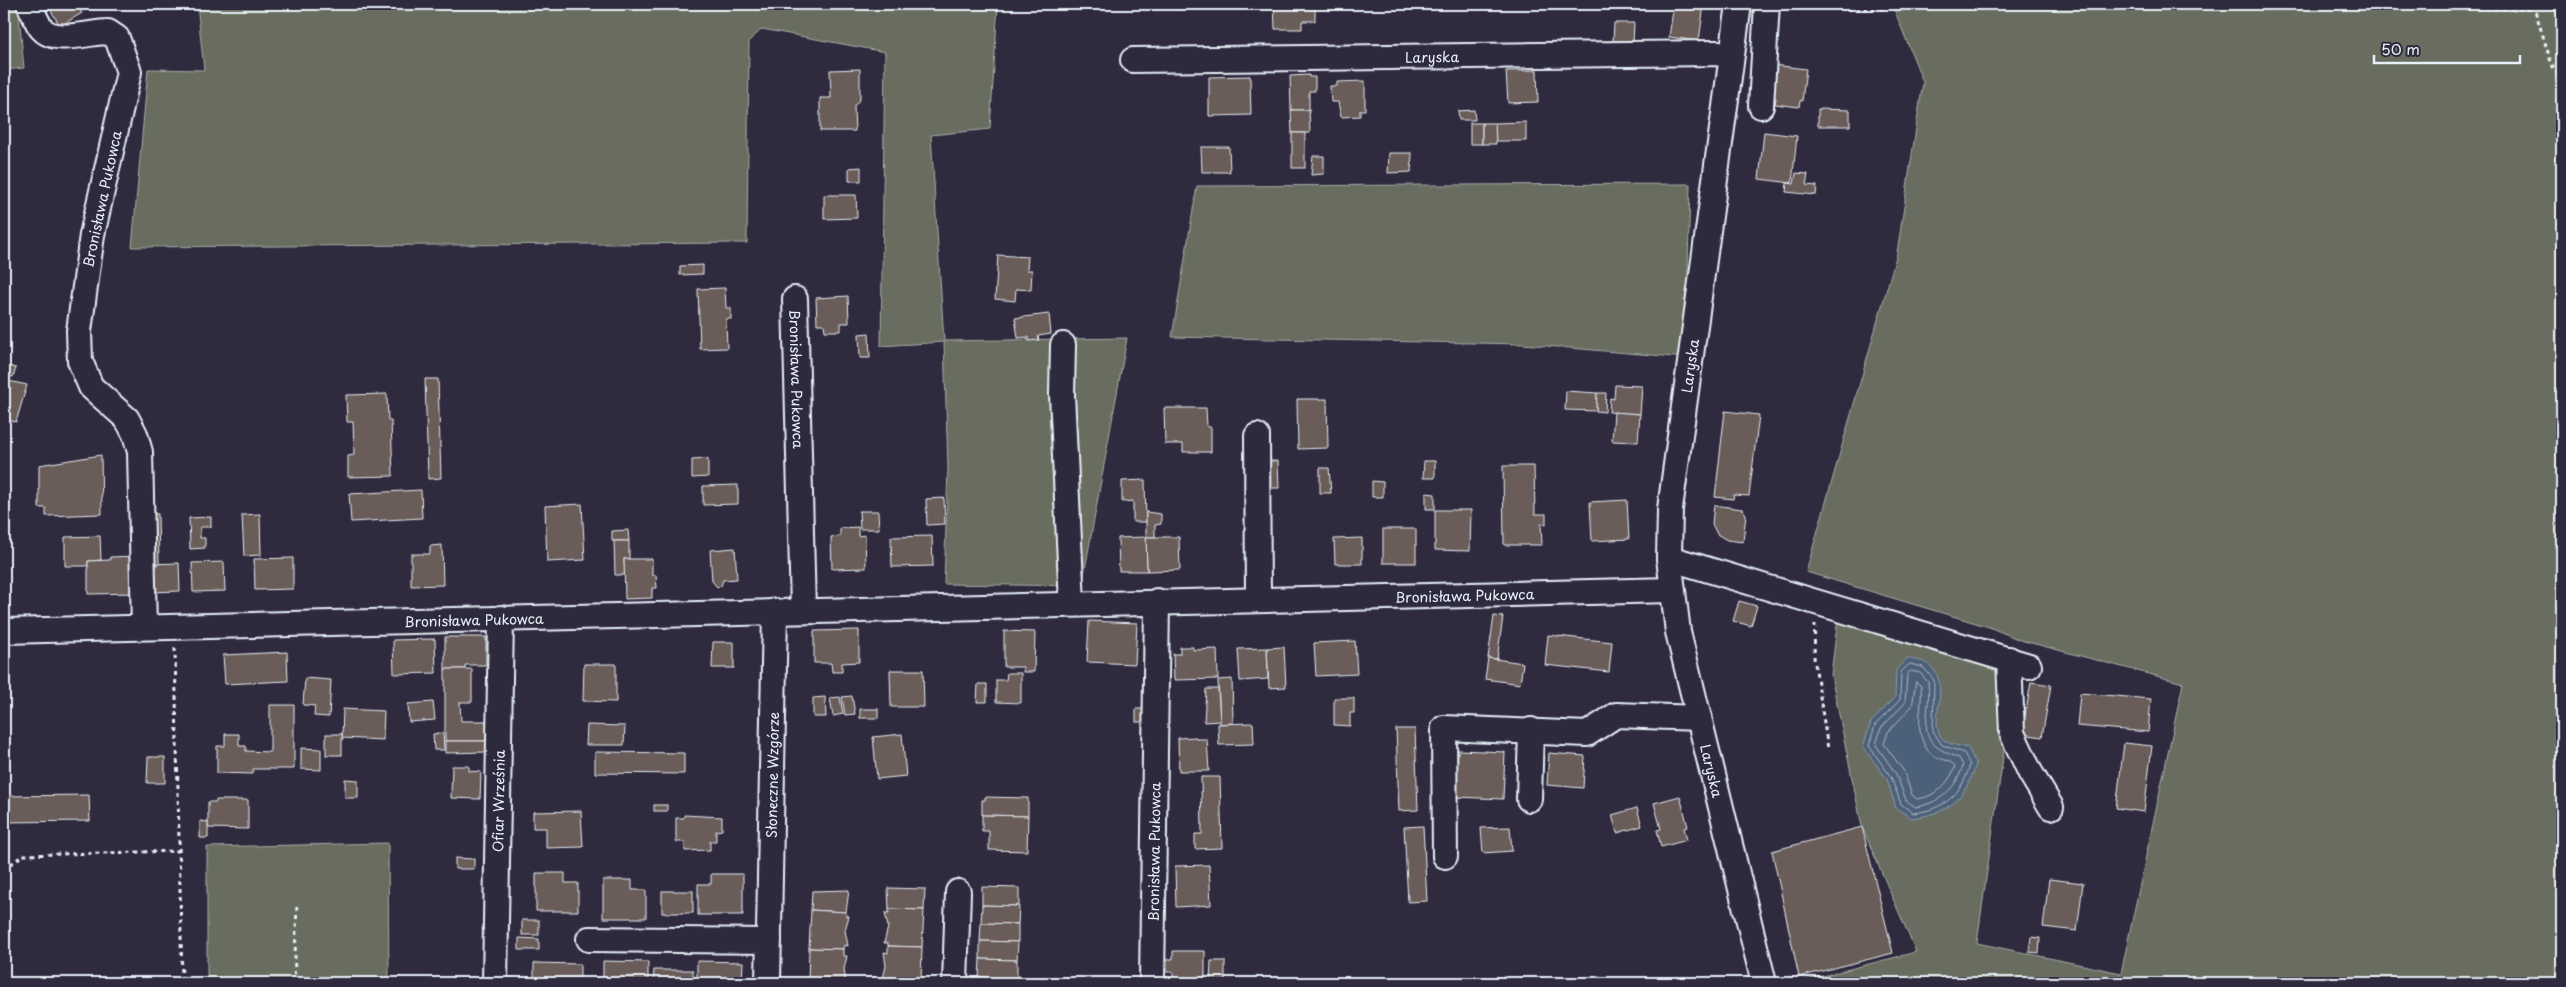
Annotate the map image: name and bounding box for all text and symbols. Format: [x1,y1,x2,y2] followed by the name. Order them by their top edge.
[2374,32,2520,64] scale bar
[2381,37,2420,60] text: 50 m
[1405,46,1459,67] street label: Laryska
[77,128,127,269] street label: Bronisława Pukowca
[785,309,809,449] street label: Bronisława Pukowca
[1676,337,1704,394] street label: Laryska
[1395,583,1535,607] street label: Bronisława Pukowca
[404,607,544,632] street label: Bronisława Pukowca
[760,712,784,838] street label: Słoneczne Wzgórze
[1695,742,1729,800] street label: Laryska
[487,749,509,852] street label: Ofiar Września
[1142,782,1165,922] street label: Bronisława Pukowca

